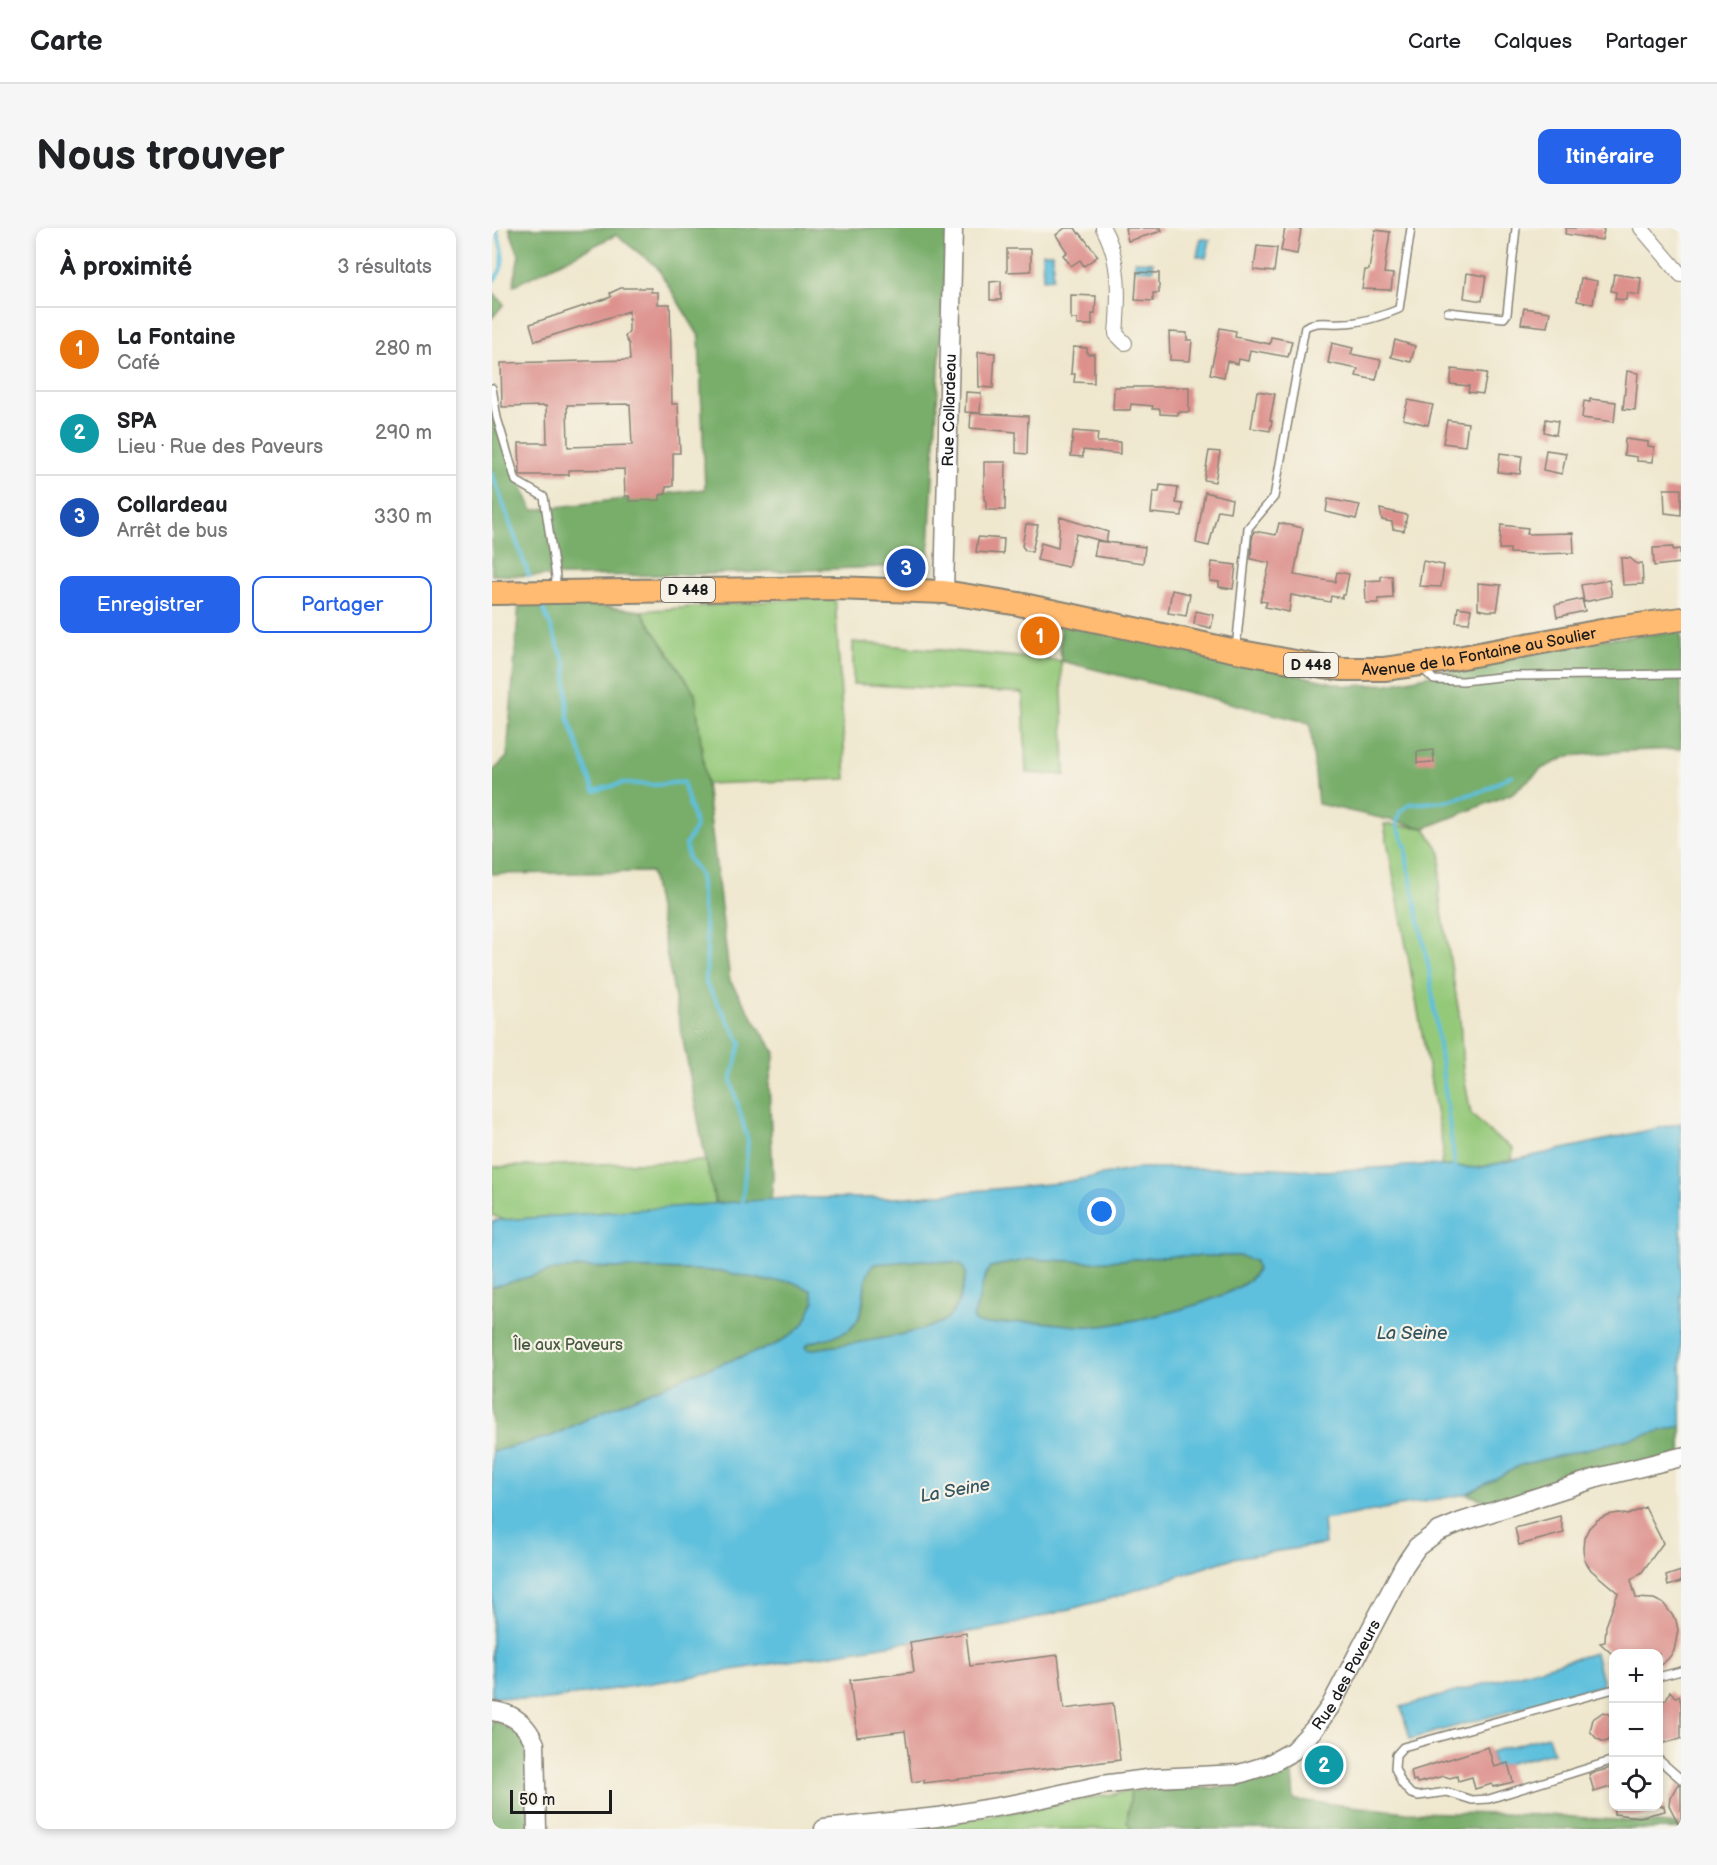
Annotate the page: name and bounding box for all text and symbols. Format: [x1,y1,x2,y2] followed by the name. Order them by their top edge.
[30,25,103,58] text: Carte
[1408,29,1461,54] text: Carte
[1494,29,1572,54] text: Calques
[1605,29,1687,54] text: Partager
[1538,129,1681,184] button: Itinéraire
[36,131,284,182] text: Nous trouver
[60,252,192,283] text: À proximité
[337,255,432,279] text: 3 résultats
[117,324,235,351] text: La Fontaine
[75,337,84,361] text: 1
[375,337,432,361] text: 280 m
[117,351,160,375] text: Café
[939,353,961,467] street label: Rue Collardeau
[117,408,156,435] text: SPA
[74,421,85,445] text: 2
[375,421,432,445] text: 290 m
[117,435,323,459] text: Lieu · Rue des Paveurs
[117,492,228,519] text: Collardeau
[74,505,85,529] text: 3
[374,505,432,529] text: 330 m
[117,519,228,543] text: Arrêt de bus
[886,546,926,590] pin: 3
[60,576,240,633] button: Enregistrer
[252,576,432,633] button: Partager
[661,578,715,602] road number: D 448
[1020,614,1060,658] pin: 1
[1362,624,1598,680] street label: Avenue de la Fontaine au Soulier
[1284,653,1338,677] road number: D 448
[1087,1197,1116,1226] your location
[1377,1323,1447,1344] water label: La Seine
[512,1334,623,1355] park label: Île aux Paveurs
[918,1474,992,1507] water label: La Seine
[1308,1617,1385,1734] street label: Rue des Paveurs
[1609,1649,1663,1811] map controls
[1609,1649,1663,1703] button: +
[1609,1703,1663,1757] button: −
[1304,1742,1344,1788] pin: 2
[1609,1757,1663,1811] button: locate
[510,1787,612,1814] scale bar
[519,1791,555,1810] text: 50 m

